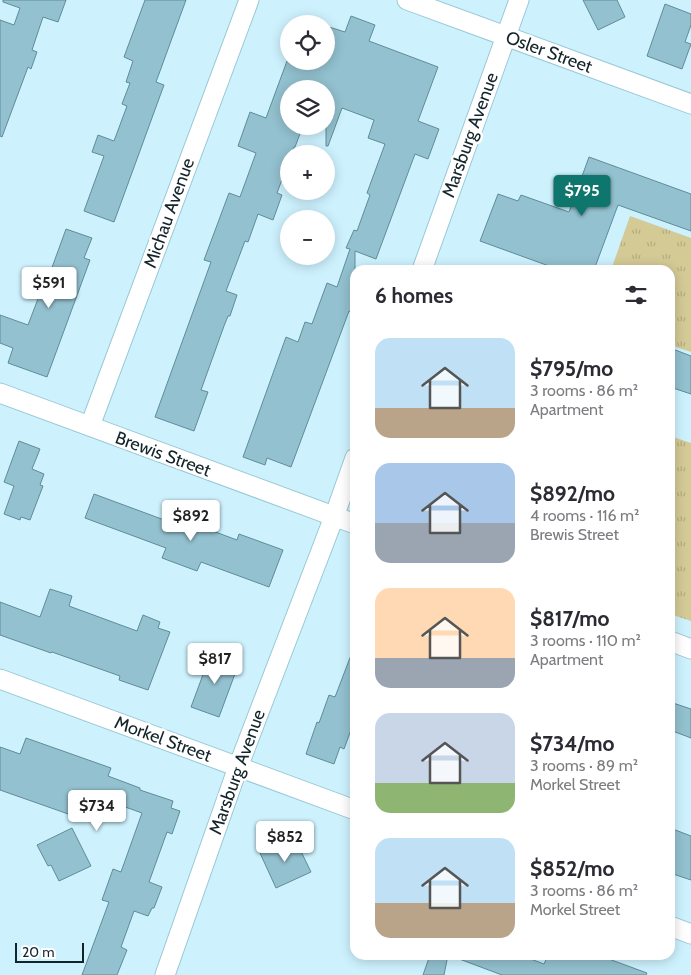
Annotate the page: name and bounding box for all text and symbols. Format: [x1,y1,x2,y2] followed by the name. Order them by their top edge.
[280,15,335,265] map controls
[280,15,335,70] button: locate
[503,26,595,78] street label: Osler Street
[437,70,503,200] street label: Marsburg Avenue
[280,80,335,135] button: layers
[280,145,335,200] button: +
[139,155,199,271] street label: Michau Avenue
[552,174,612,217] pin: $795
[564,181,600,200] text: $795
[280,210,335,265] button: −
[19,266,79,309] pin: $591
[33,273,65,292] text: $591
[622,281,650,309] icon: filters
[375,283,453,308] text: 6 homes
[530,356,613,381] text: $795/mo
[415,358,475,418] icon: home
[530,381,638,400] text: 3 rooms · 86 m²
[530,400,603,419] text: Apartment
[112,427,214,481] street label: Brewis Street
[530,481,615,506] text: $892/mo
[415,483,475,543] icon: home
[161,500,221,542] pin: $892
[173,506,209,525] text: $892
[530,506,639,525] text: 4 rooms · 116 m²
[530,525,619,544] text: Brewis Street
[530,606,609,631] text: $817/mo
[415,608,475,668] icon: home
[530,631,641,650] text: 3 rooms · 110 m²
[185,642,245,685] pin: $817
[198,649,232,668] text: $817
[530,650,603,669] text: Apartment
[204,707,270,837] street label: Marsburg Avenue
[112,711,214,767] street label: Morkel Street
[530,731,614,756] text: $734/mo
[415,733,475,793] icon: home
[530,756,638,775] text: 3 rooms · 89 m²
[530,775,620,794] text: Morkel Street
[67,790,127,832] pin: $734
[79,796,115,815] text: $734
[255,820,315,863] pin: $852
[267,827,303,846] text: $852
[530,856,614,881] text: $852/mo
[415,858,475,918] icon: home
[530,881,638,900] text: 3 rooms · 86 m²
[530,900,620,919] text: Morkel Street
[15,940,84,963] scale bar
[22,943,55,961] text: 20 m

